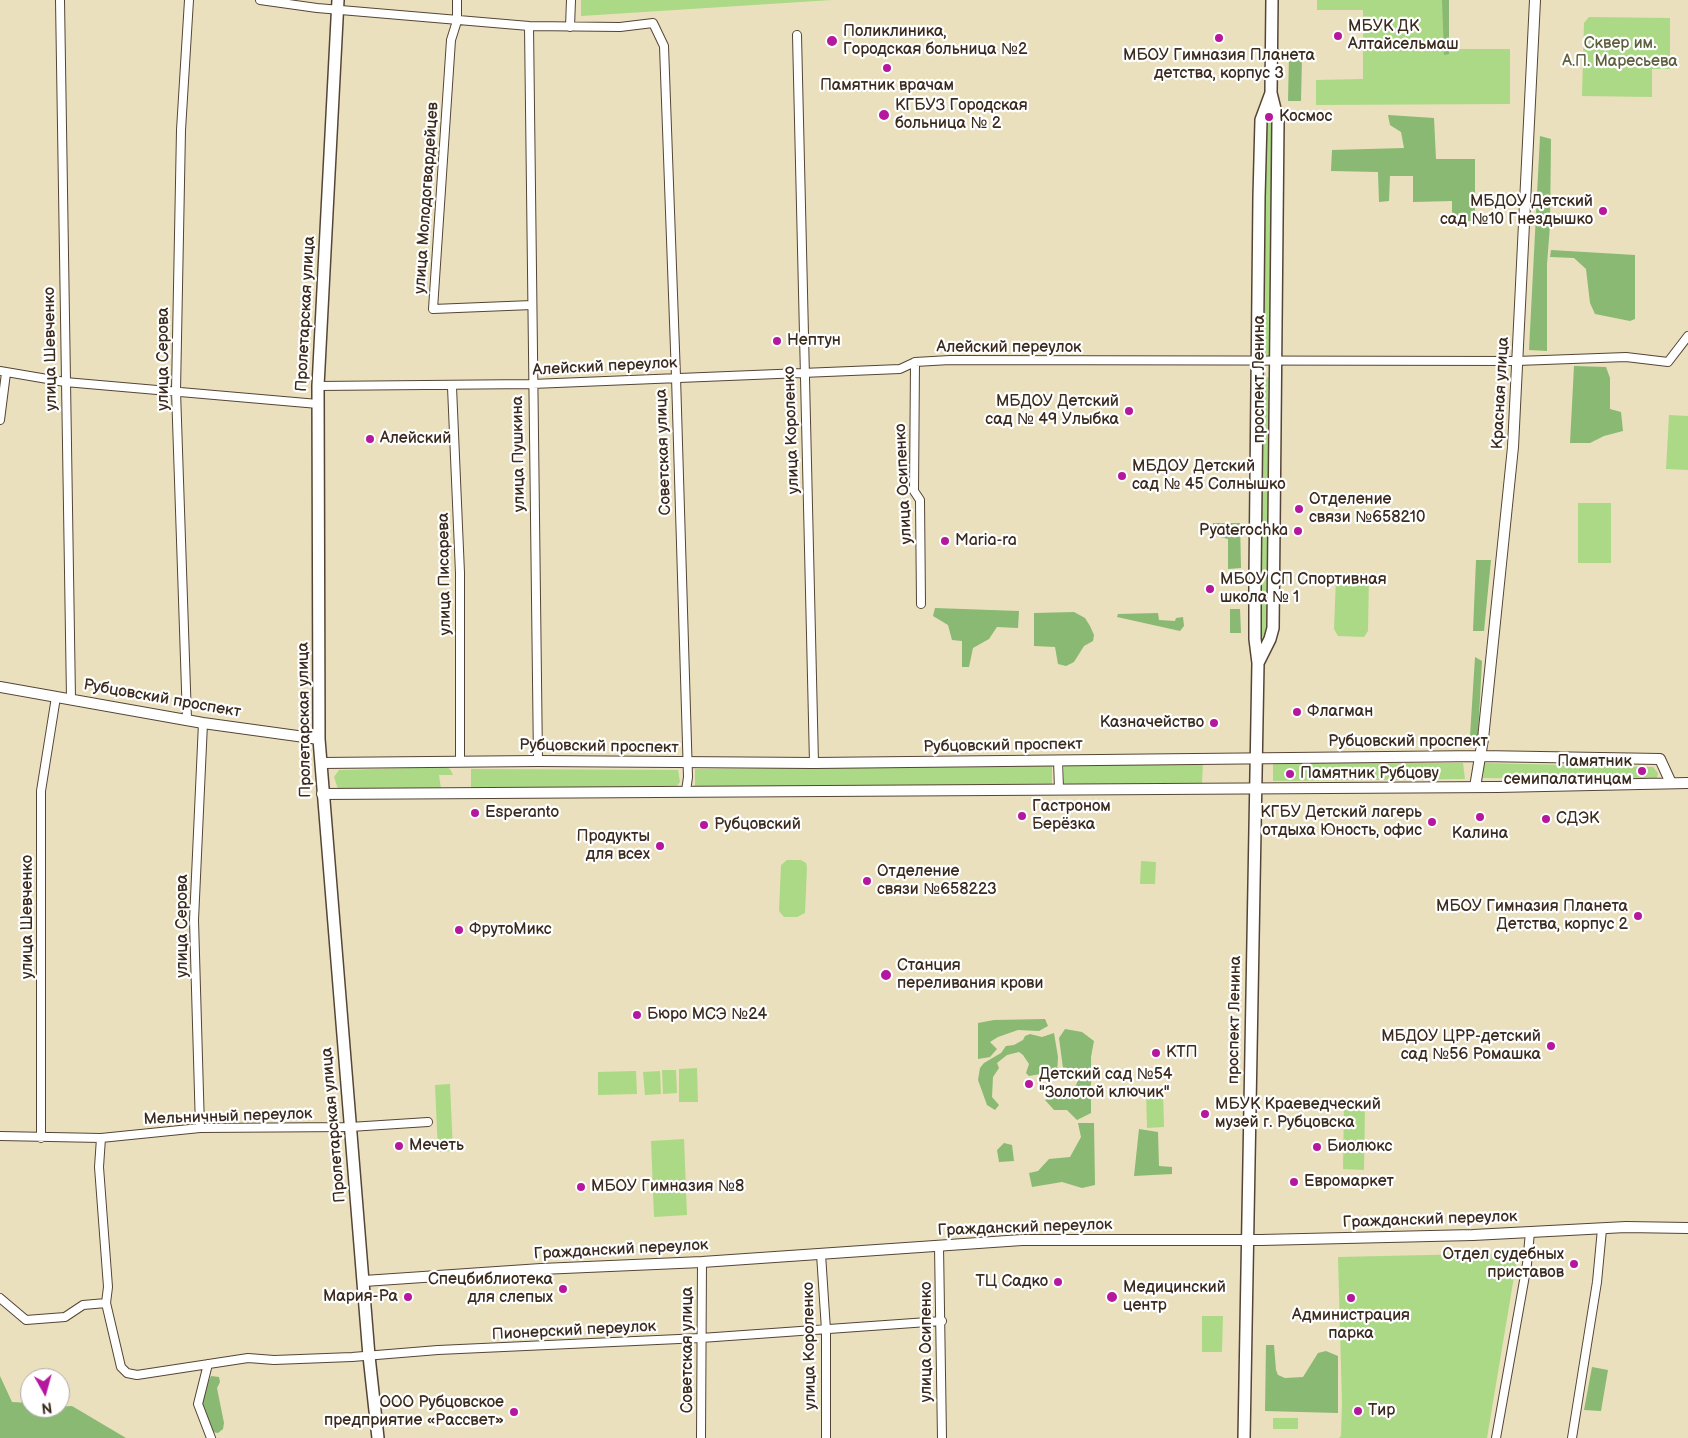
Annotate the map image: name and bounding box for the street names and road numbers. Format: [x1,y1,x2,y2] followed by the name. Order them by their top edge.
[411,101,443,295] street label: улица Молодогвардейцев
[292,236,320,392] street label: Пролетарская улица
[40,287,62,411] street label: улица Шевченко
[154,307,174,411] street label: улица Серова
[1250,315,1270,443] street label: проспект Ленина
[1488,336,1514,450] street label: Красная улица
[936,338,1082,358] street label: Алейский переулок
[532,354,678,380] street label: Алейский переулок
[780,366,804,494] street label: улица Короленко
[652,388,676,516] street label: Советская улица
[508,396,530,512] street label: улица Пушкина
[891,423,917,545] street label: улица Осипенко
[434,513,456,635] street label: улица Писарева
[294,642,316,798] street label: Пролетарская улица
[82,676,242,722] street label: Рубцовский проспект
[1328,732,1488,752] street label: Рубцовский проспект
[923,735,1083,757] street label: Рубцовский проспект
[519,736,679,758] street label: Рубцовский проспект
[18,855,38,979] street label: улица Шевченко
[173,874,193,978] street label: улица Серова
[1224,956,1246,1084] street label: проспект Ленина
[318,1047,350,1203] street label: Пролетарская улица
[143,1104,313,1130] street label: Мельничный переулок
[1342,1207,1518,1233] street label: Гражданский переулок
[937,1215,1113,1241] street label: Гражданский переулок
[533,1236,709,1264] street label: Гражданский переулок
[799,1282,821,1410] street label: улица Короленко
[917,1282,937,1402] street label: улица Осипенко
[678,1287,698,1413] street label: Советская улица
[491,1317,657,1345] street label: Пионерский переулок

